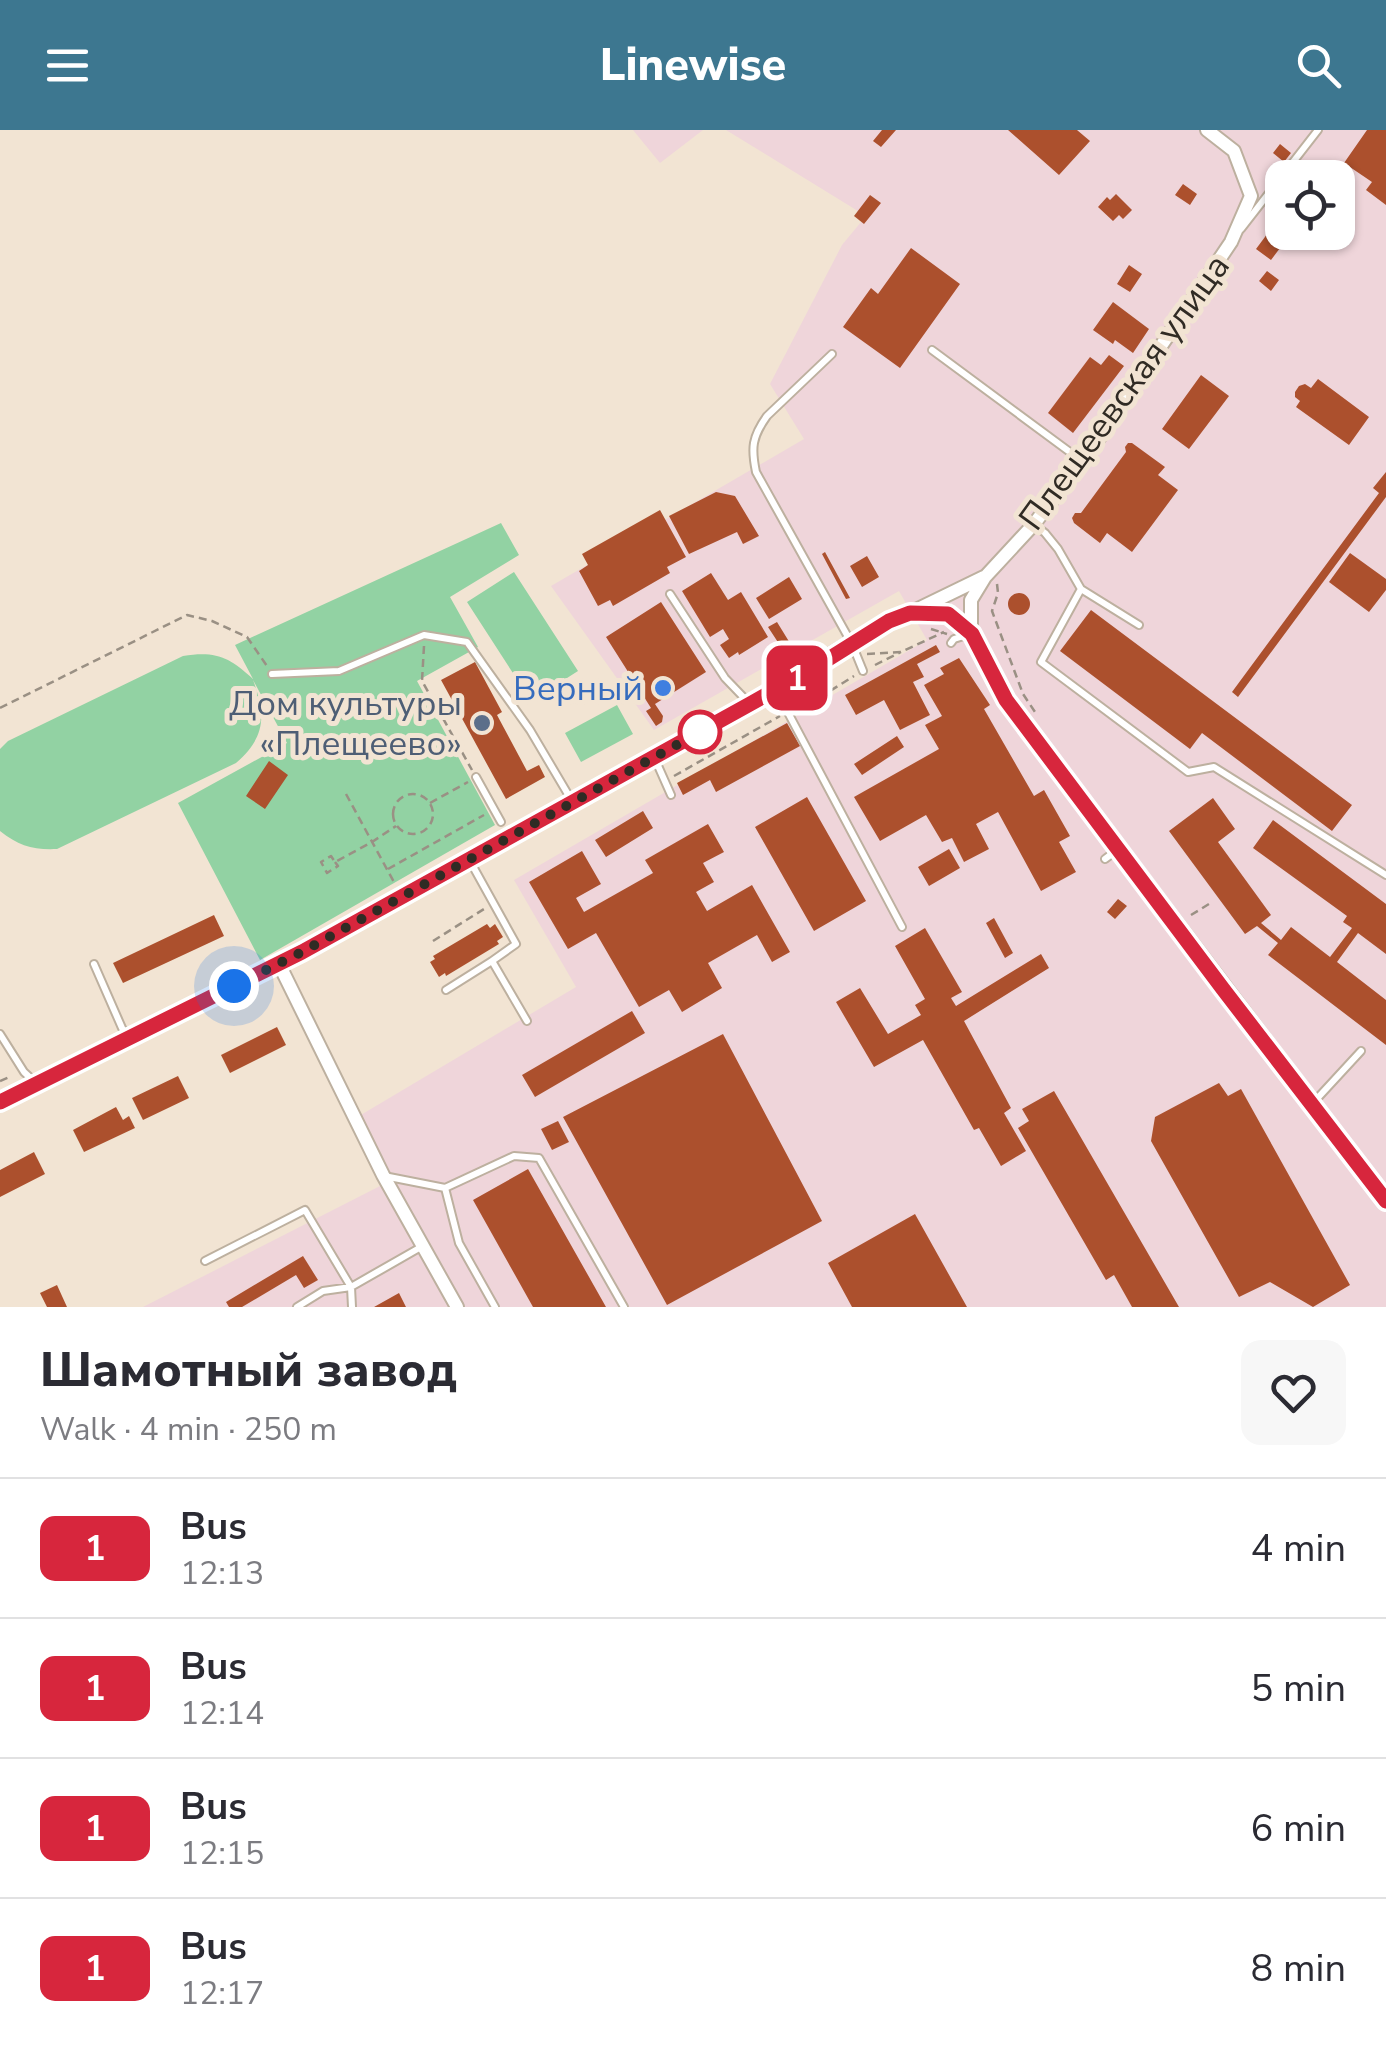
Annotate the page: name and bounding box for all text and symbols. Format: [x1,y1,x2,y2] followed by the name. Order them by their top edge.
[600,35,786,96] text: Linewise
[40,38,95,93] icon: menu
[1291,38,1346,93] icon: search
[1265,160,1355,250] map controls
[1265,160,1355,250] button: locate
[1008,245,1241,540] street label: Плещеевская улица
[764,646,830,710] line badge: 1
[786,655,808,702] text: 1
[513,665,643,712] place label: Верный
[652,677,674,699] marker: Верный
[229,680,462,767] place label: Дом культуры «Плещеево»
[679,711,721,753] unlabelled marker
[471,712,493,734] marker: Дом культуры «Плещеево»
[209,961,259,1011] your location
[40,1337,457,1403] text: Шамотный завод
[1241,1340,1346,1445] button: heart
[40,1408,337,1451] text: Walk · 4 min · 250 m
[180,1501,247,1552] text: Bus
[1251,1523,1346,1574] text: 4 min
[84,1525,106,1572] text: 1
[180,1552,264,1595] text: 12:13
[180,1641,247,1692] text: Bus
[1251,1663,1346,1714] text: 5 min
[84,1665,106,1712] text: 1
[180,1692,264,1735] text: 12:14
[180,1781,247,1832] text: Bus
[1251,1803,1346,1854] text: 6 min
[84,1805,106,1852] text: 1
[180,1832,264,1875] text: 12:15
[180,1921,247,1972] text: Bus
[1251,1943,1346,1994] text: 8 min
[84,1945,106,1992] text: 1
[180,1972,264,2015] text: 12:17

